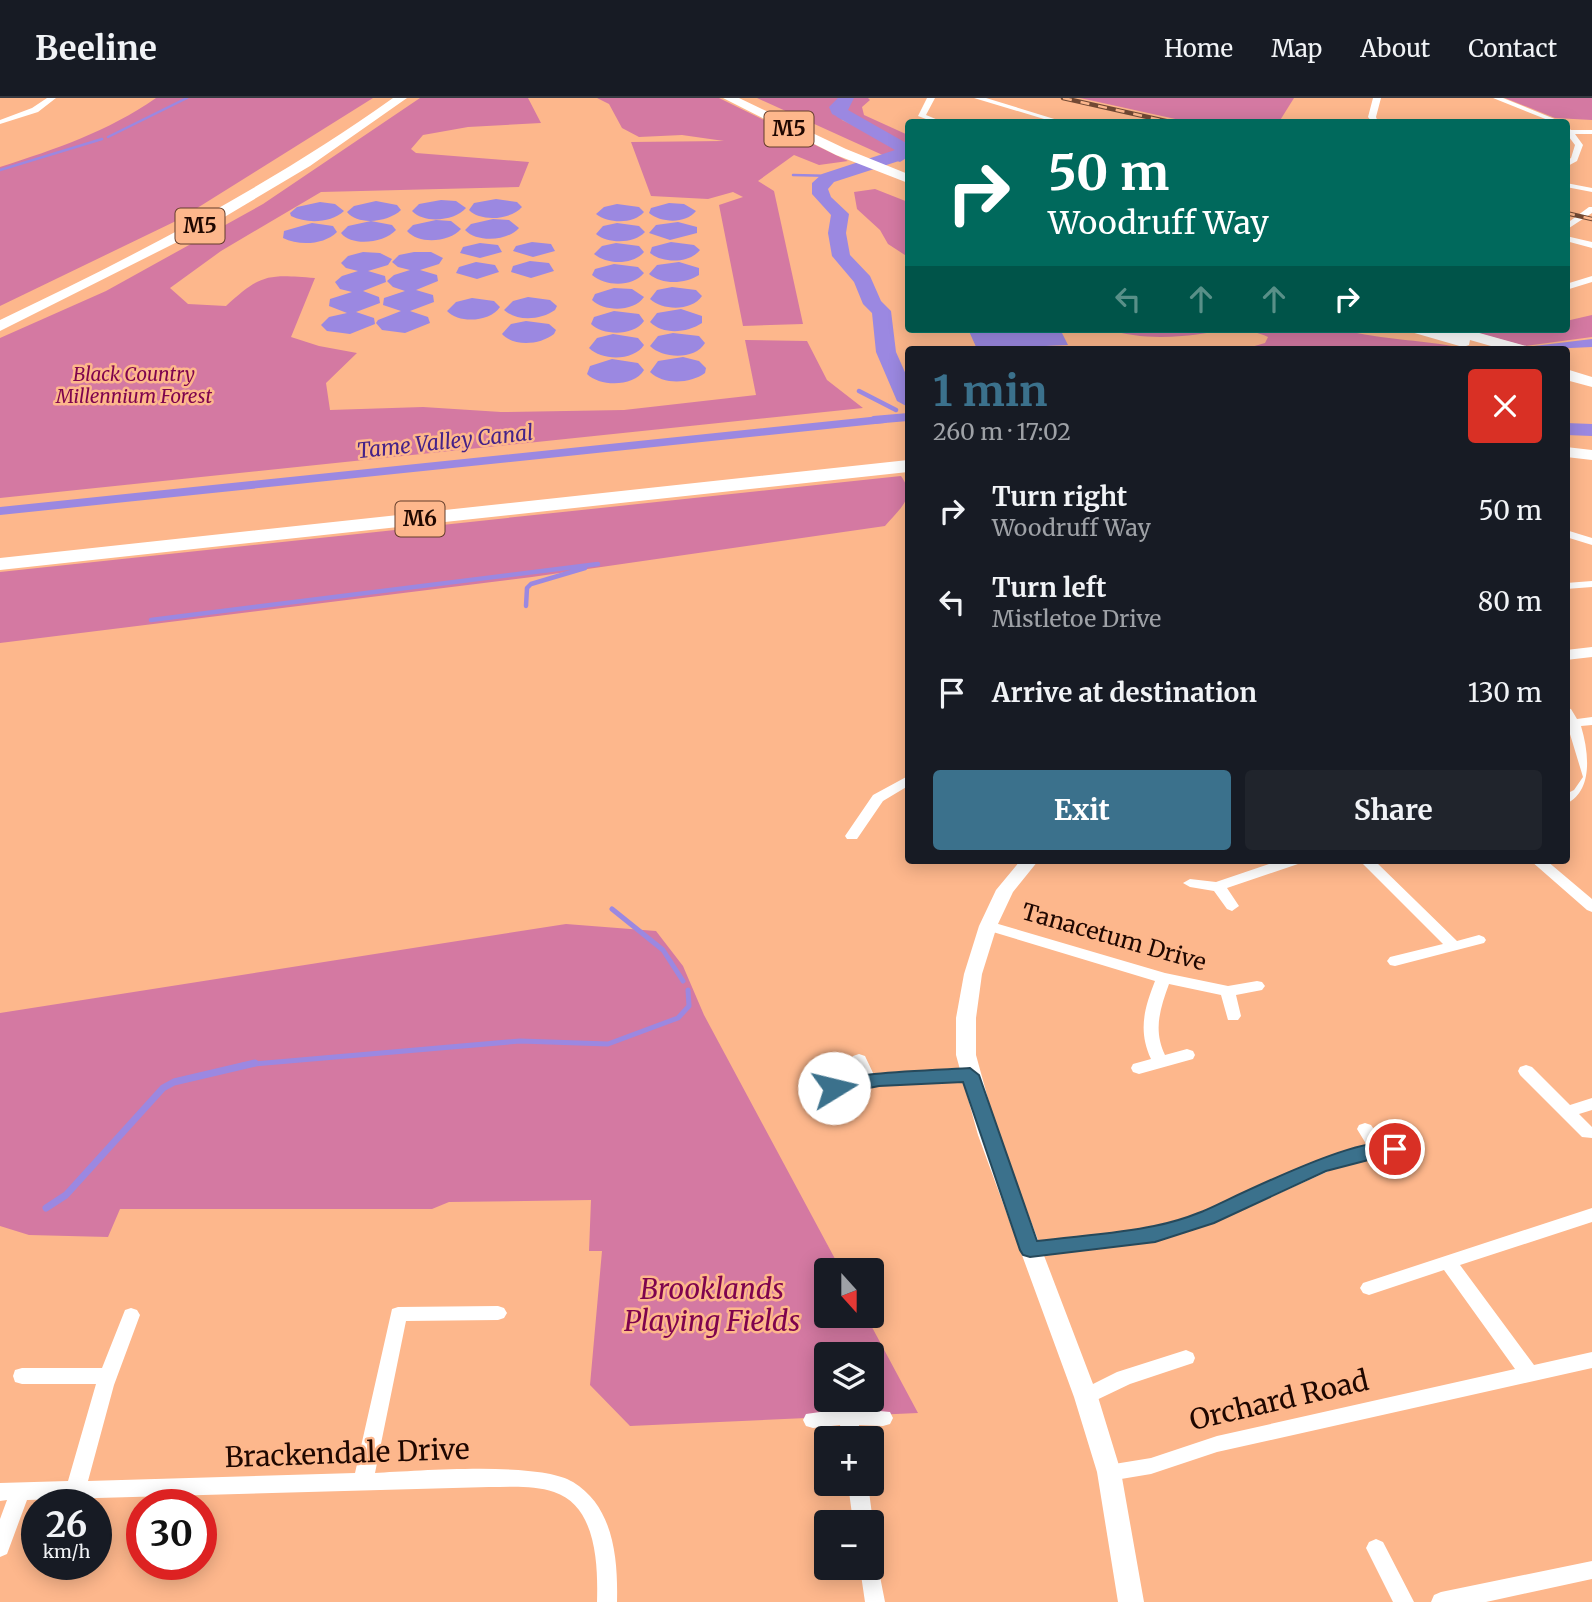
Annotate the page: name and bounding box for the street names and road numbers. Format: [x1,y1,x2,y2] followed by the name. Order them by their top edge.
[764,112,814,146] road number: M5
[176,208,224,244] road number: M5
[396,502,444,536] road number: M6
[1019,896,1210,977] street label: Tanacetum Drive
[1186,1362,1372,1438] street label: Orchard Road
[224,1431,470,1475] street label: Brackendale Drive

